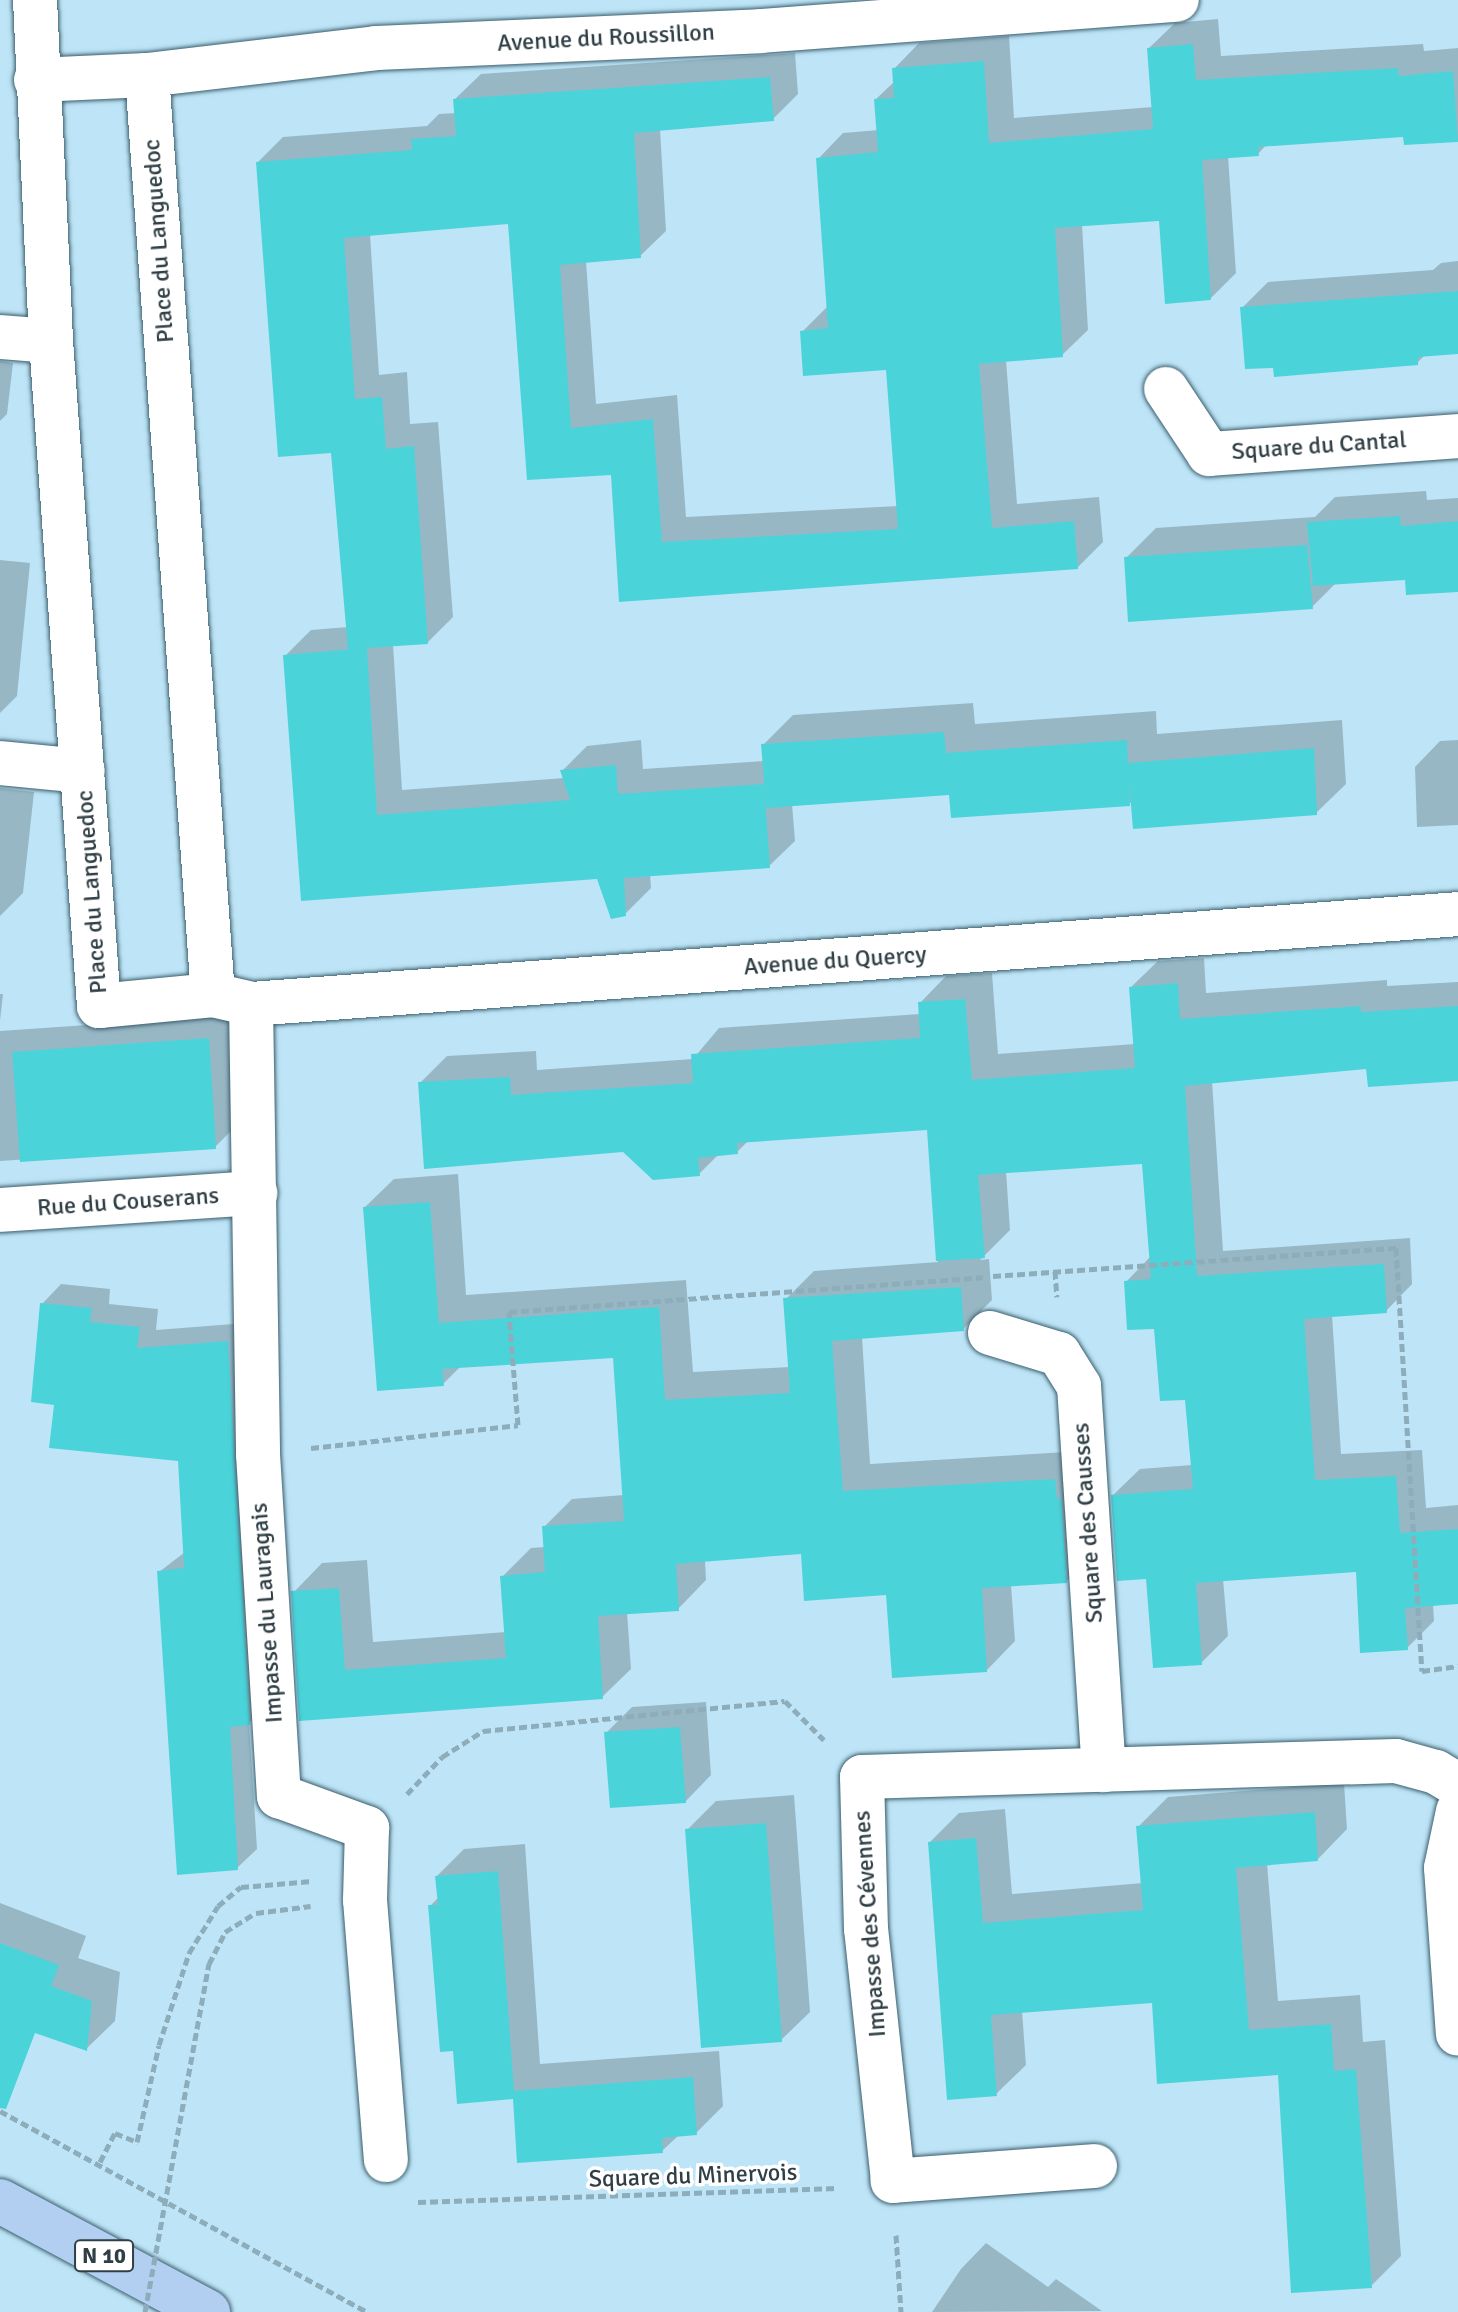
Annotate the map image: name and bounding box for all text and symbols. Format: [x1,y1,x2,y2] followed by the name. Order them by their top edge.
[496,18,716,58] street label: Avenue du Roussillon
[138,138,180,344] street label: Place du Languedoc
[1231,426,1407,466] street label: Square du Cantal
[71,789,113,995] street label: Place du Languedoc
[743,940,927,982] street label: Avenue du Quercy
[36,1181,220,1223] street label: Rue du Couserans
[1067,1422,1109,1624] street label: Square des Causses
[245,1502,289,1724] street label: Impasse du Lauragais
[848,1810,892,2038] street label: Impasse des Cévennes
[588,2158,798,2194] street label: Square du Minervois
[74,2238,134,2274] road number: N 10

